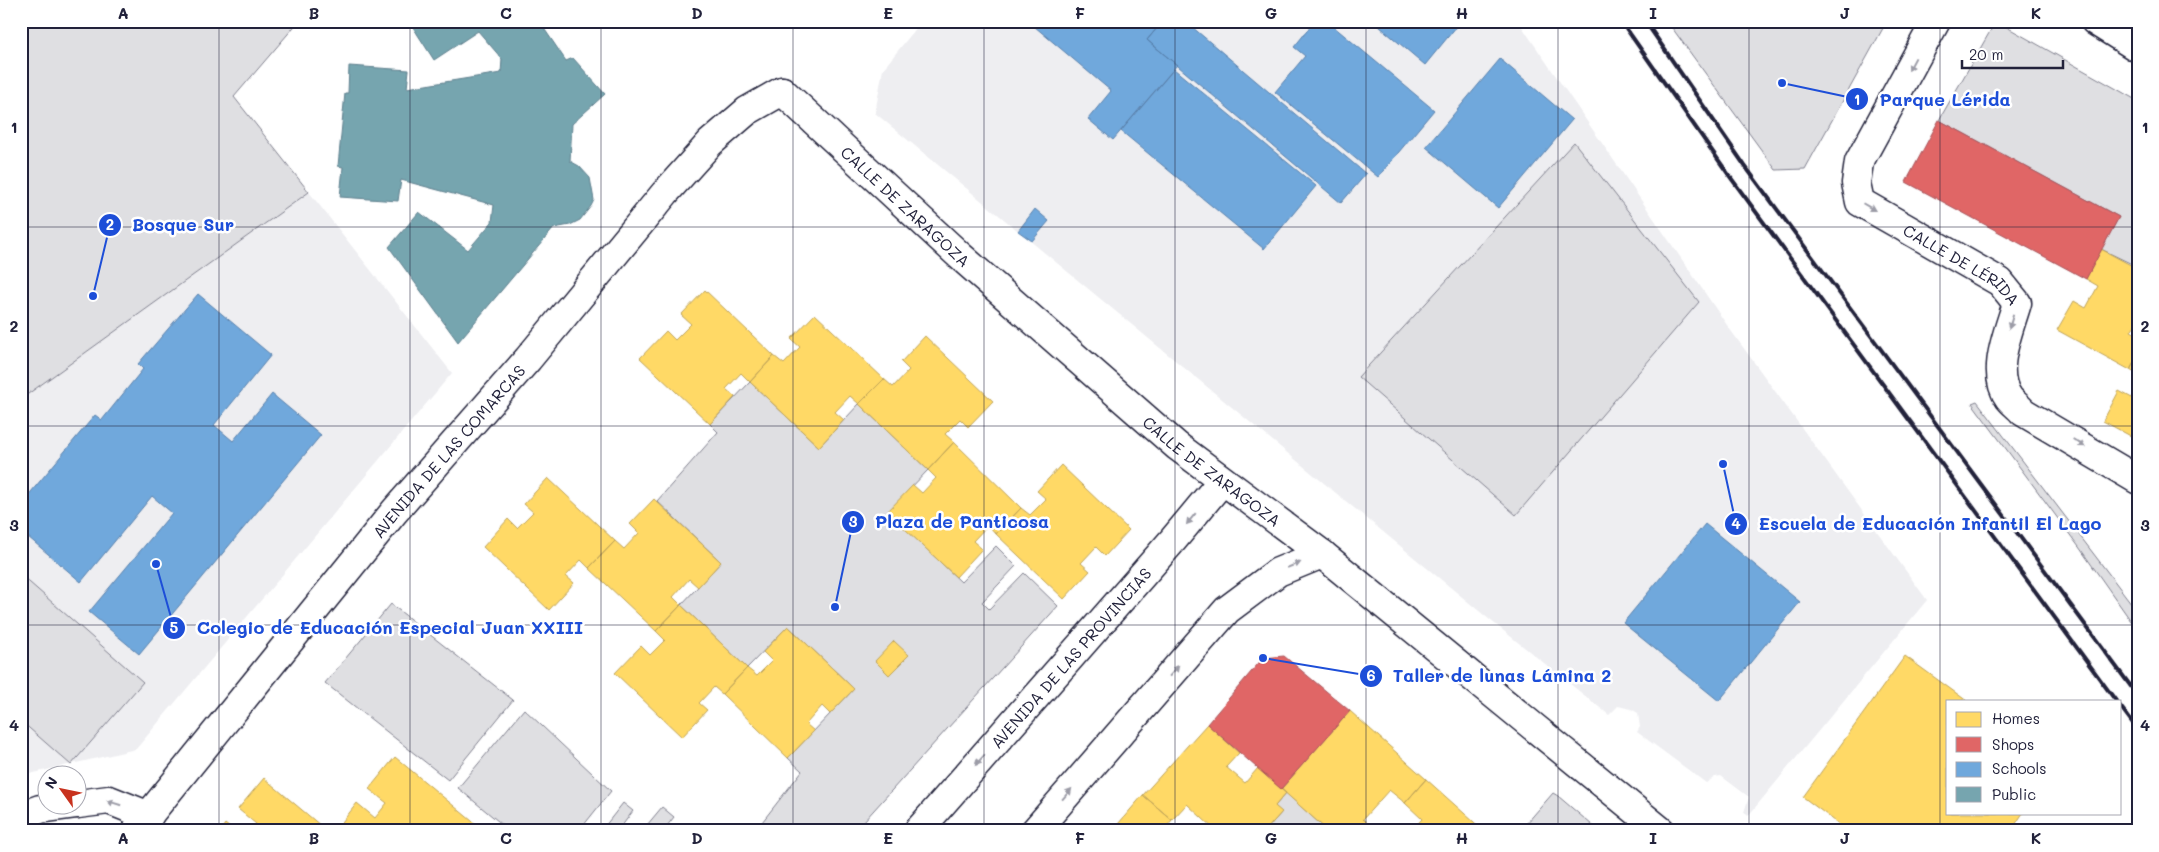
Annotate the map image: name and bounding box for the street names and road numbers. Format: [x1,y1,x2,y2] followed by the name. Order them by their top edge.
[837,141,975,271] street label: CALLE DE ZARAGOZA
[1900,219,2025,309] street label: CALLE DE LÉRIDA
[367,360,529,542] street label: AVENIDA DE LAS COMARCAS
[1139,411,1285,530] street label: CALLE DE ZARAGOZA
[985,563,1155,752] street label: AVENIDA DE LAS PROVINCIAS

